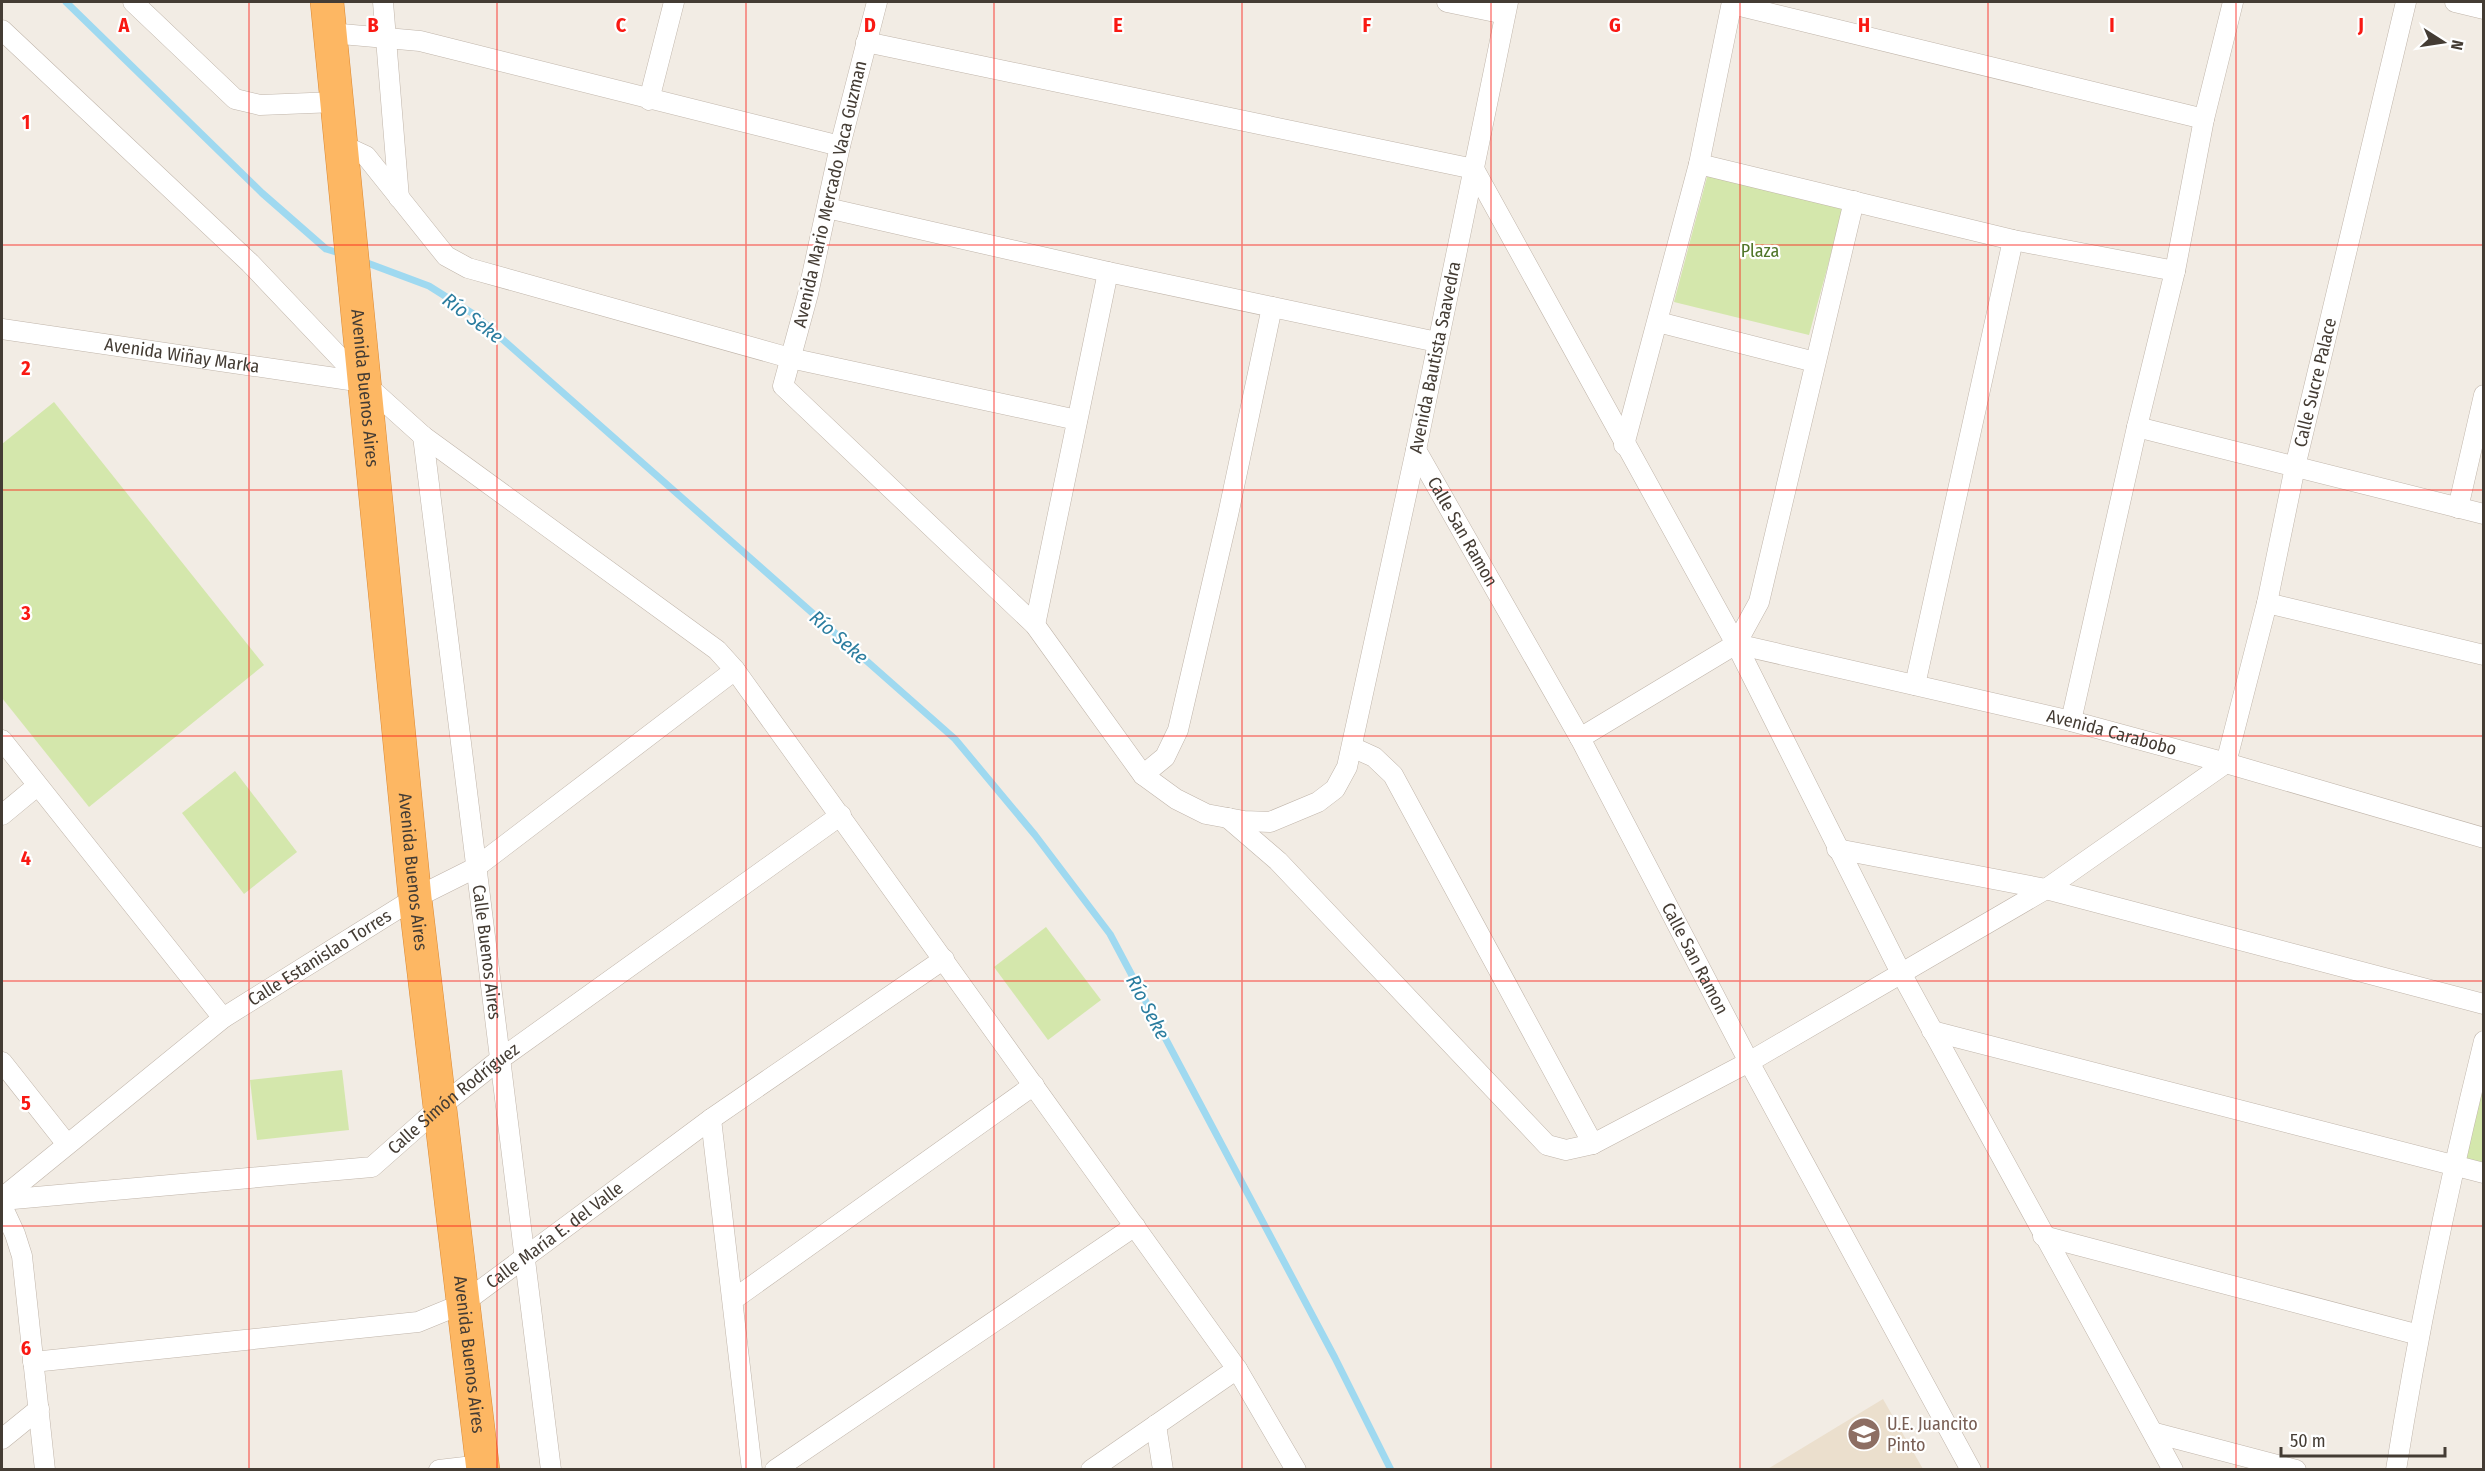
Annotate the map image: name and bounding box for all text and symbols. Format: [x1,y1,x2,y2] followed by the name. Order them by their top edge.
[2413,12,2473,72] north arrow
[118,13,131,37] text: A
[367,13,379,37] text: B
[616,13,627,37] text: C
[864,13,876,37] text: D
[1113,13,1123,37] text: E
[1363,13,1372,37] text: F
[1609,13,1621,37] text: G
[1858,13,1870,37] text: H
[2109,13,2115,37] text: I
[2357,13,2364,37] text: J
[2447,38,2467,52] text: N
[789,58,871,330] street label: Avenida Mario Mercado Vaca Guzman
[22,110,30,134] text: 1
[1741,240,1779,262] park label: Plaza
[1405,259,1465,455] street label: Avenida Bautista Saavedra
[438,287,508,349] water label: Río Seke
[346,308,384,468] street label: Avenida Buenos Aires
[2289,316,2341,449] street label: Calle Sucre Palace
[103,333,261,378] street label: Avenida Wiñay Marka
[20,356,31,380] text: 2
[1423,473,1502,591] street label: Calle San Ramon
[20,601,31,625] text: 3
[805,605,874,669] water label: Río Seke
[2045,705,2179,760] street label: Avenida Carabobo
[394,792,432,952] street label: Avenida Buenos Aires
[21,846,31,870] text: 4
[468,883,506,1021] street label: Calle Buenos Aires
[1657,899,1733,1018] street label: Calle San Ramon
[244,904,396,1011] street label: Calle Estanislao Torres
[1121,971,1175,1044] water label: Río Seke
[383,1038,524,1159] street label: Calle Simón Rodríguez
[21,1091,31,1115] text: 5
[482,1177,628,1293] street label: Calle María E. del Valle
[449,1274,490,1435] street label: Avenida Buenos Aires
[21,1336,31,1360] text: 6
[1887,1413,1978,1456] place label: U.E. Juancito Pinto
[1846,1416,1882,1452] school or university icon: U.E. Juancito Pinto
[2281,1420,2444,1458] scale bar
[2290,1430,2326,1452] text: 50 m

